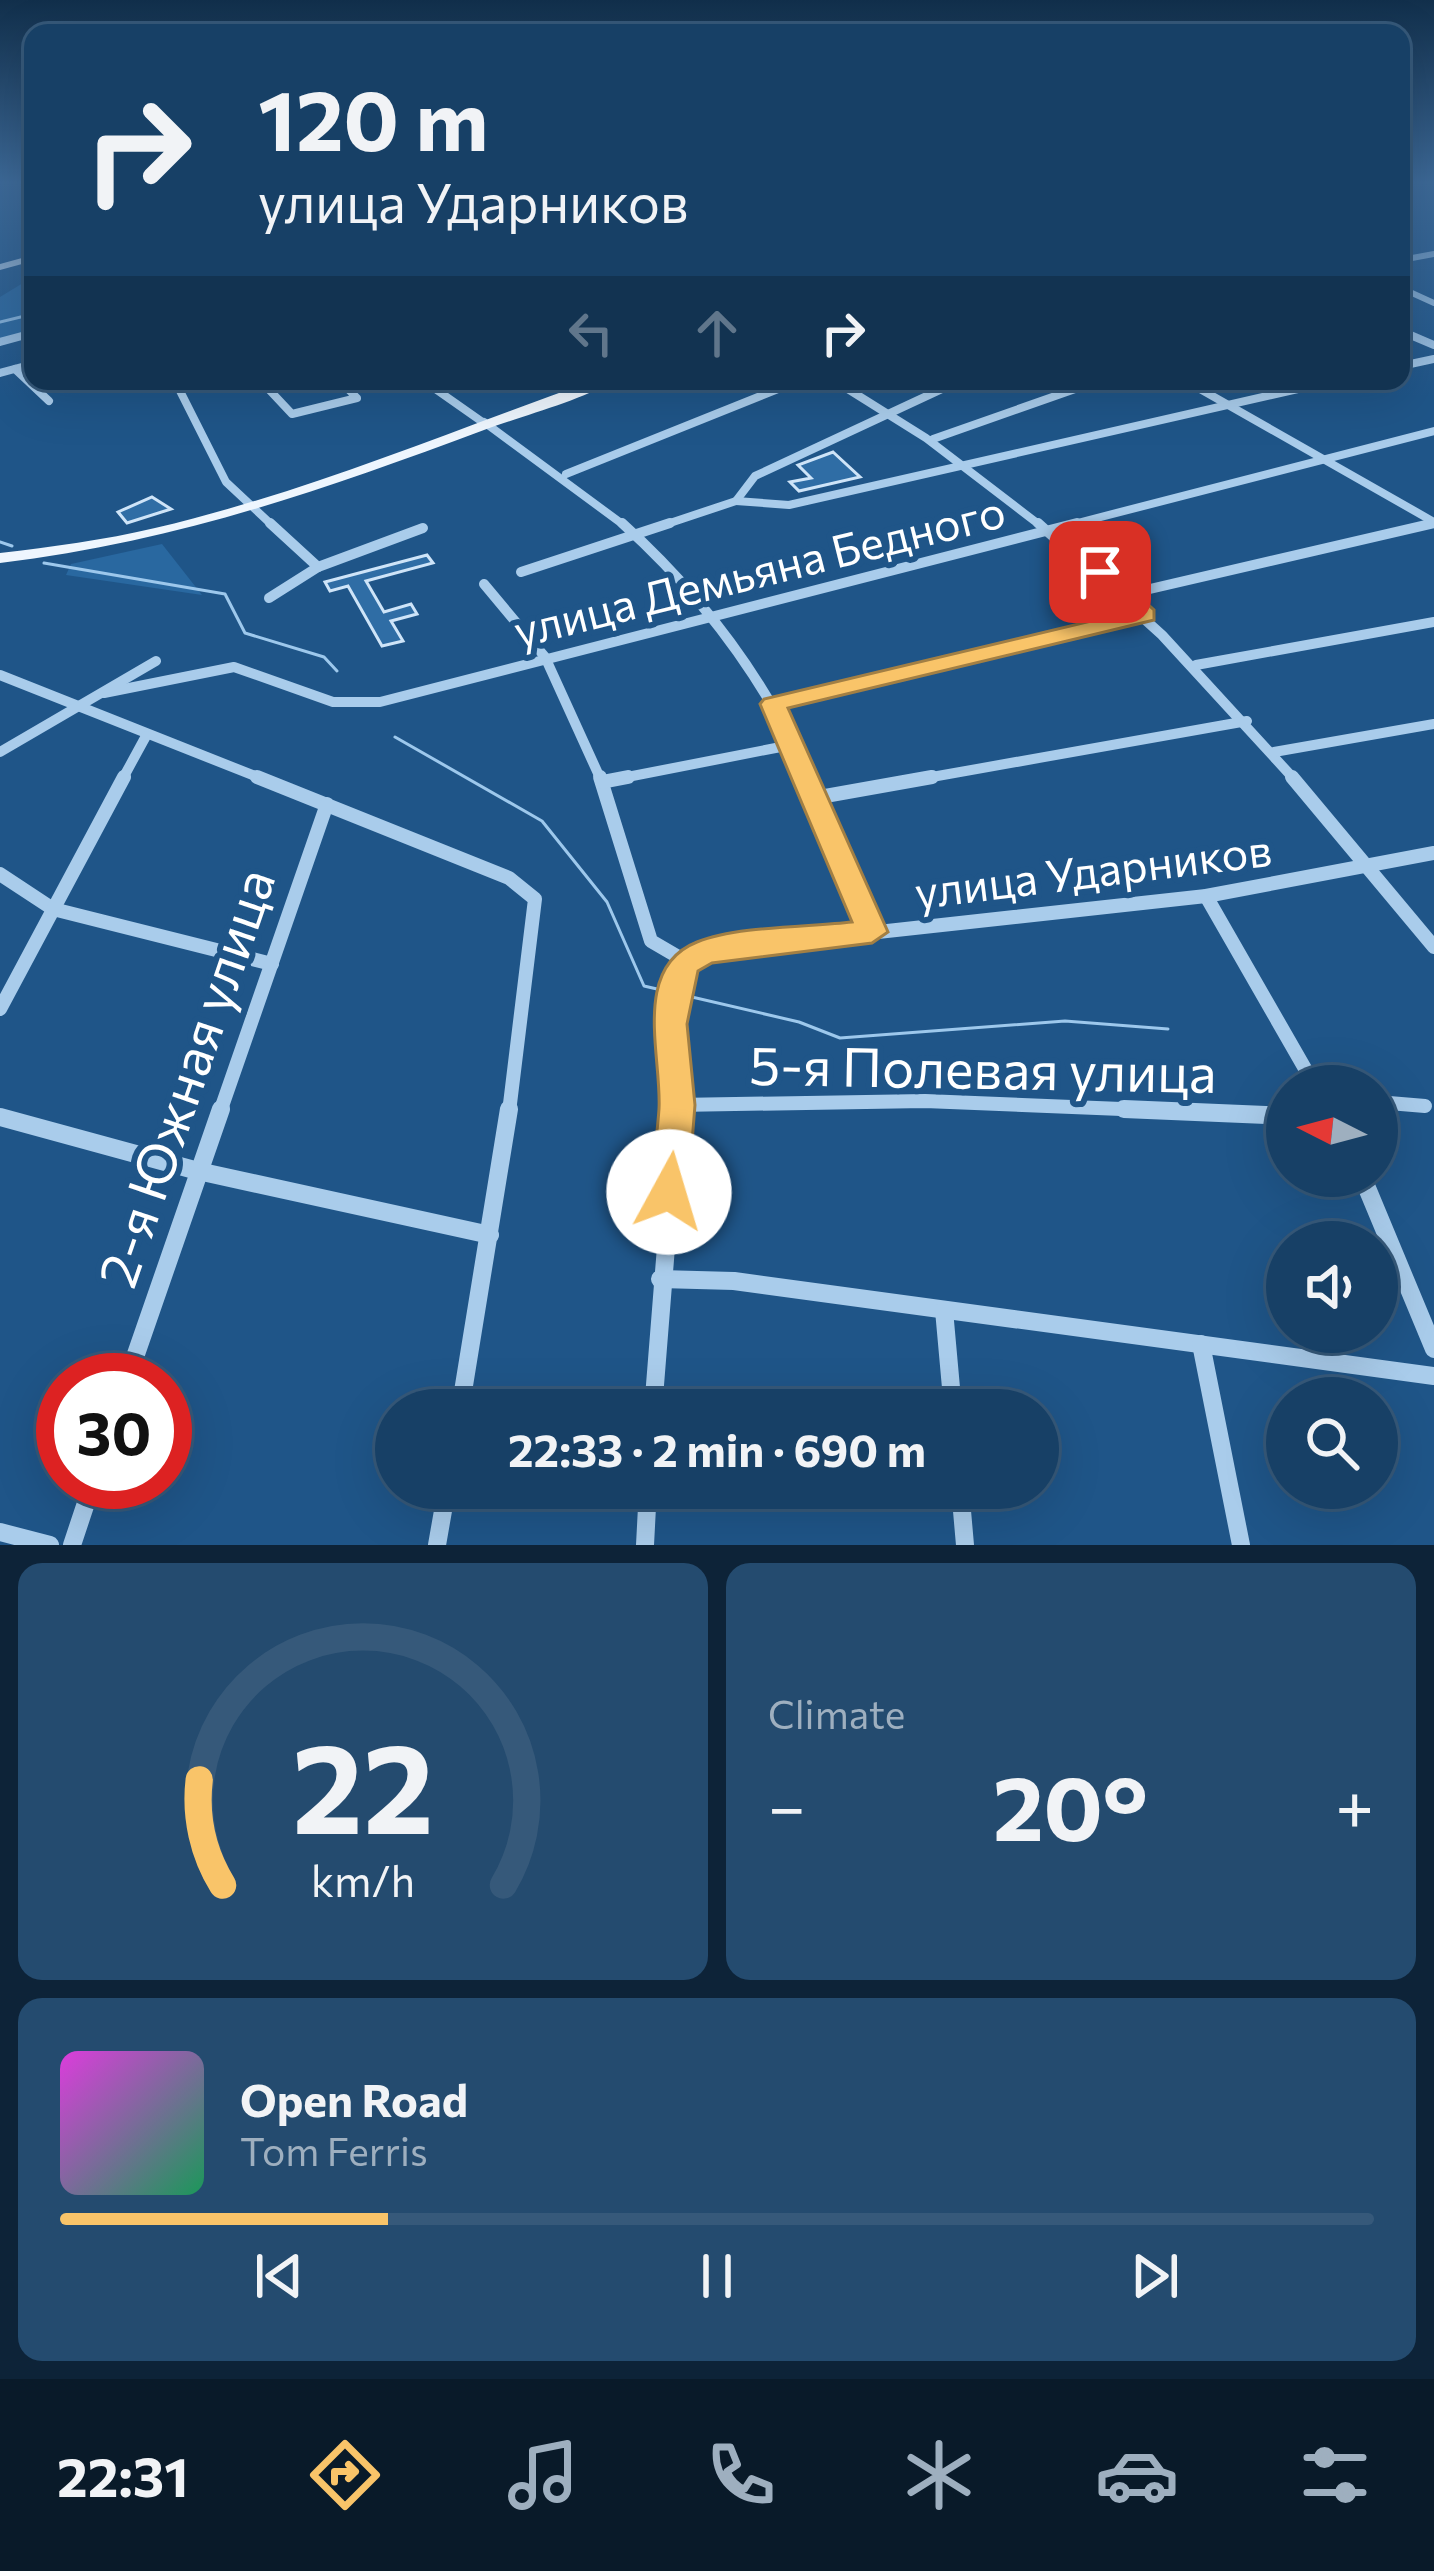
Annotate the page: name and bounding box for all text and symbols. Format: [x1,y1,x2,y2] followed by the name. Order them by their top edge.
[258,66,488,168] text: 120 m
[60,72,216,228] icon: right
[258,168,689,234] text: улица Ударников
[558,300,624,366] icon: left
[684,300,750,366] icon: ahead
[810,300,876,366] icon: right
[508,481,1010,657] street label: улица Демьяна Бедного
[1049,521,1151,623] pin
[1067,539,1133,605] icon: arrive
[911,820,1275,918] street label: улица Ударников
[82,859,286,1295] street label: 2-я Южная улица
[749,1030,1217,1104] street label: 5-я Полевая улица
[1266,1065,1398,1197] north arrow
[1266,1065,1398,1509] map controls
[606,1129,732,1255] position arrow
[1266,1221,1398,1353] button: sound
[36,1353,192,1509] speed limit sign: 30
[1266,1377,1398,1509] button: search
[508,1421,926,1476] text: 22:33 · 2 min · 690 m
[768,1689,905,1737] text: Climate
[292,1707,434,1860] text: 22
[993,1749,1148,1860] text: 20°
[768,1764,806,1845] text: −
[1335,1764,1374,1845] text: +
[311,1852,415,1905] text: km/h
[240,2071,468,2126] text: Open Road
[240,2126,428,2174] text: Tom Ferris
[246,2243,312,2309] icon: previous
[684,2243,750,2309] icon: pause
[1122,2243,1188,2309] icon: next
[303,2433,387,2517] icon: directions
[501,2433,585,2517] icon: music
[699,2433,783,2517] icon: phone
[897,2433,981,2517] icon: climate
[1095,2433,1179,2517] icon: car
[1293,2433,1377,2517] icon: filters
[57,2442,189,2508] text: 22:31

